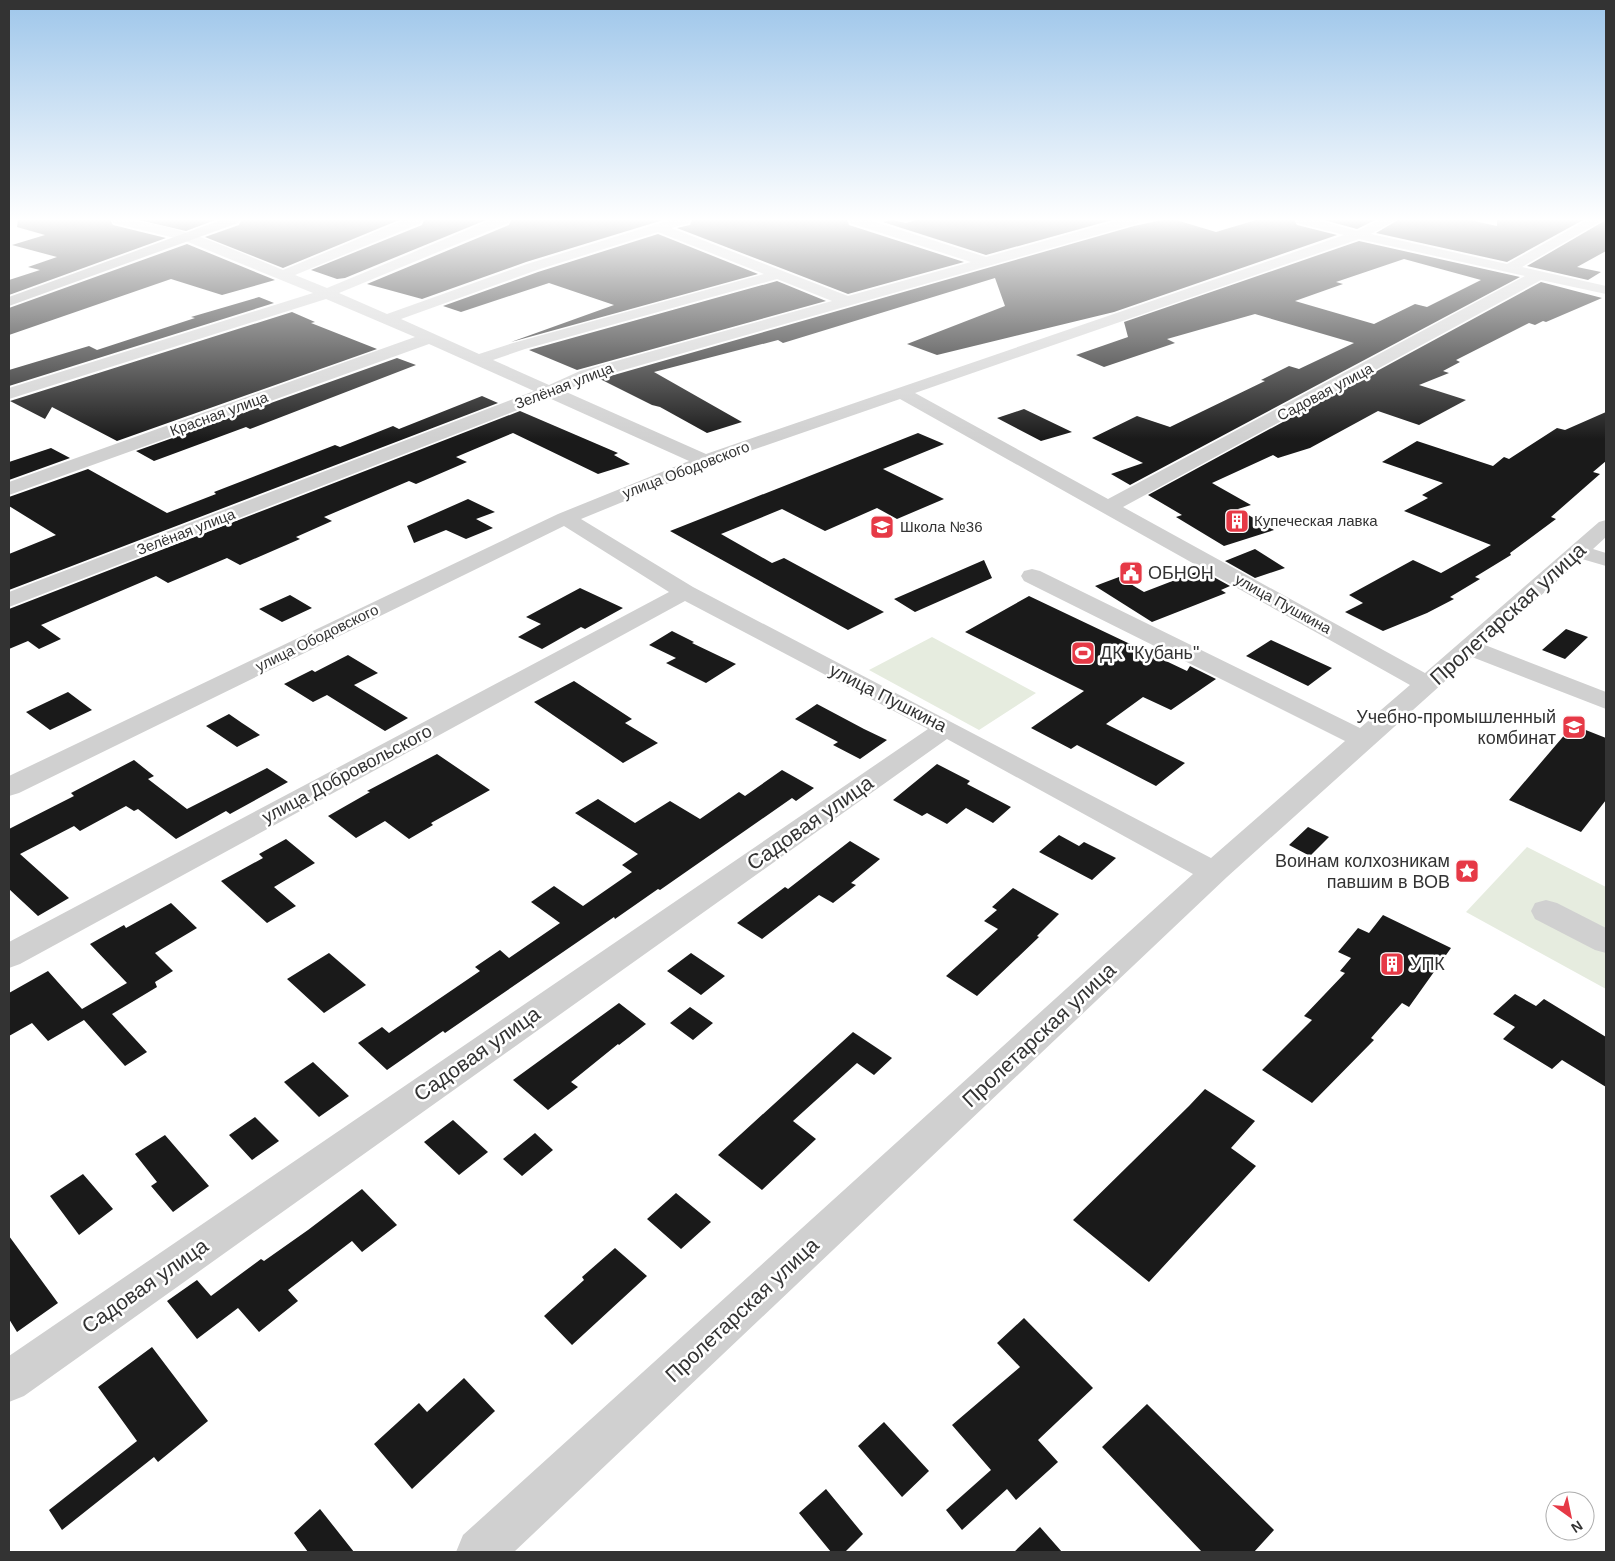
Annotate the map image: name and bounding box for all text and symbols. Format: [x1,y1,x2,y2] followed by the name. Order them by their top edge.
[512,359,616,412] street label: Зелёная улица
[1274,359,1376,424] street label: Садовая улица
[167,388,271,439] street label: Красная улица
[620,437,752,502] street label: улица Ободовского
[134,505,238,558] street label: Зелёная улица
[1224,508,1250,534] building icon: Купеческая лавка
[1254,512,1378,529] place label: Купеческая лавка
[869,514,895,540] school or university icon: Школа №36
[900,518,983,535] place label: Школа №36
[1425,538,1590,689] street label: Пролетарская улица
[1118,560,1144,586] public building icon: ОБНОН
[1148,563,1214,583] place label: ОБНОН
[1232,570,1335,637] street label: улица Пушкина
[253,600,381,675] street label: улица Ободовского
[1070,640,1096,666] sports icon: ДК "Кубань"
[1100,643,1199,663] place label: ДК "Кубань"
[826,660,951,737] street label: улица Пушкина
[1356,707,1556,748] place label: Учебно-промышленный комбинат
[1561,714,1587,740] school or university icon: Учебно-промышленный комбинат
[259,721,435,827] street label: улица Добровольского
[742,770,877,875] street label: Садовая улица
[1275,851,1450,892] place label: Воинам колхозникам павшим в ВОВ
[1454,858,1480,884] place icon: Воинам колхозникам павшим в ВОВ
[1379,951,1405,977] building icon: УПК
[1410,954,1445,974] place label: УПК
[957,958,1120,1111] street label: Пролетарская улица
[409,1001,544,1106] street label: Садовая улица
[77,1233,212,1338] street label: Садовая улица
[660,1233,823,1386] street label: Пролетарская улица
[1545,1491,1595,1541] north arrow
[1568,1517,1586,1536] text: N

